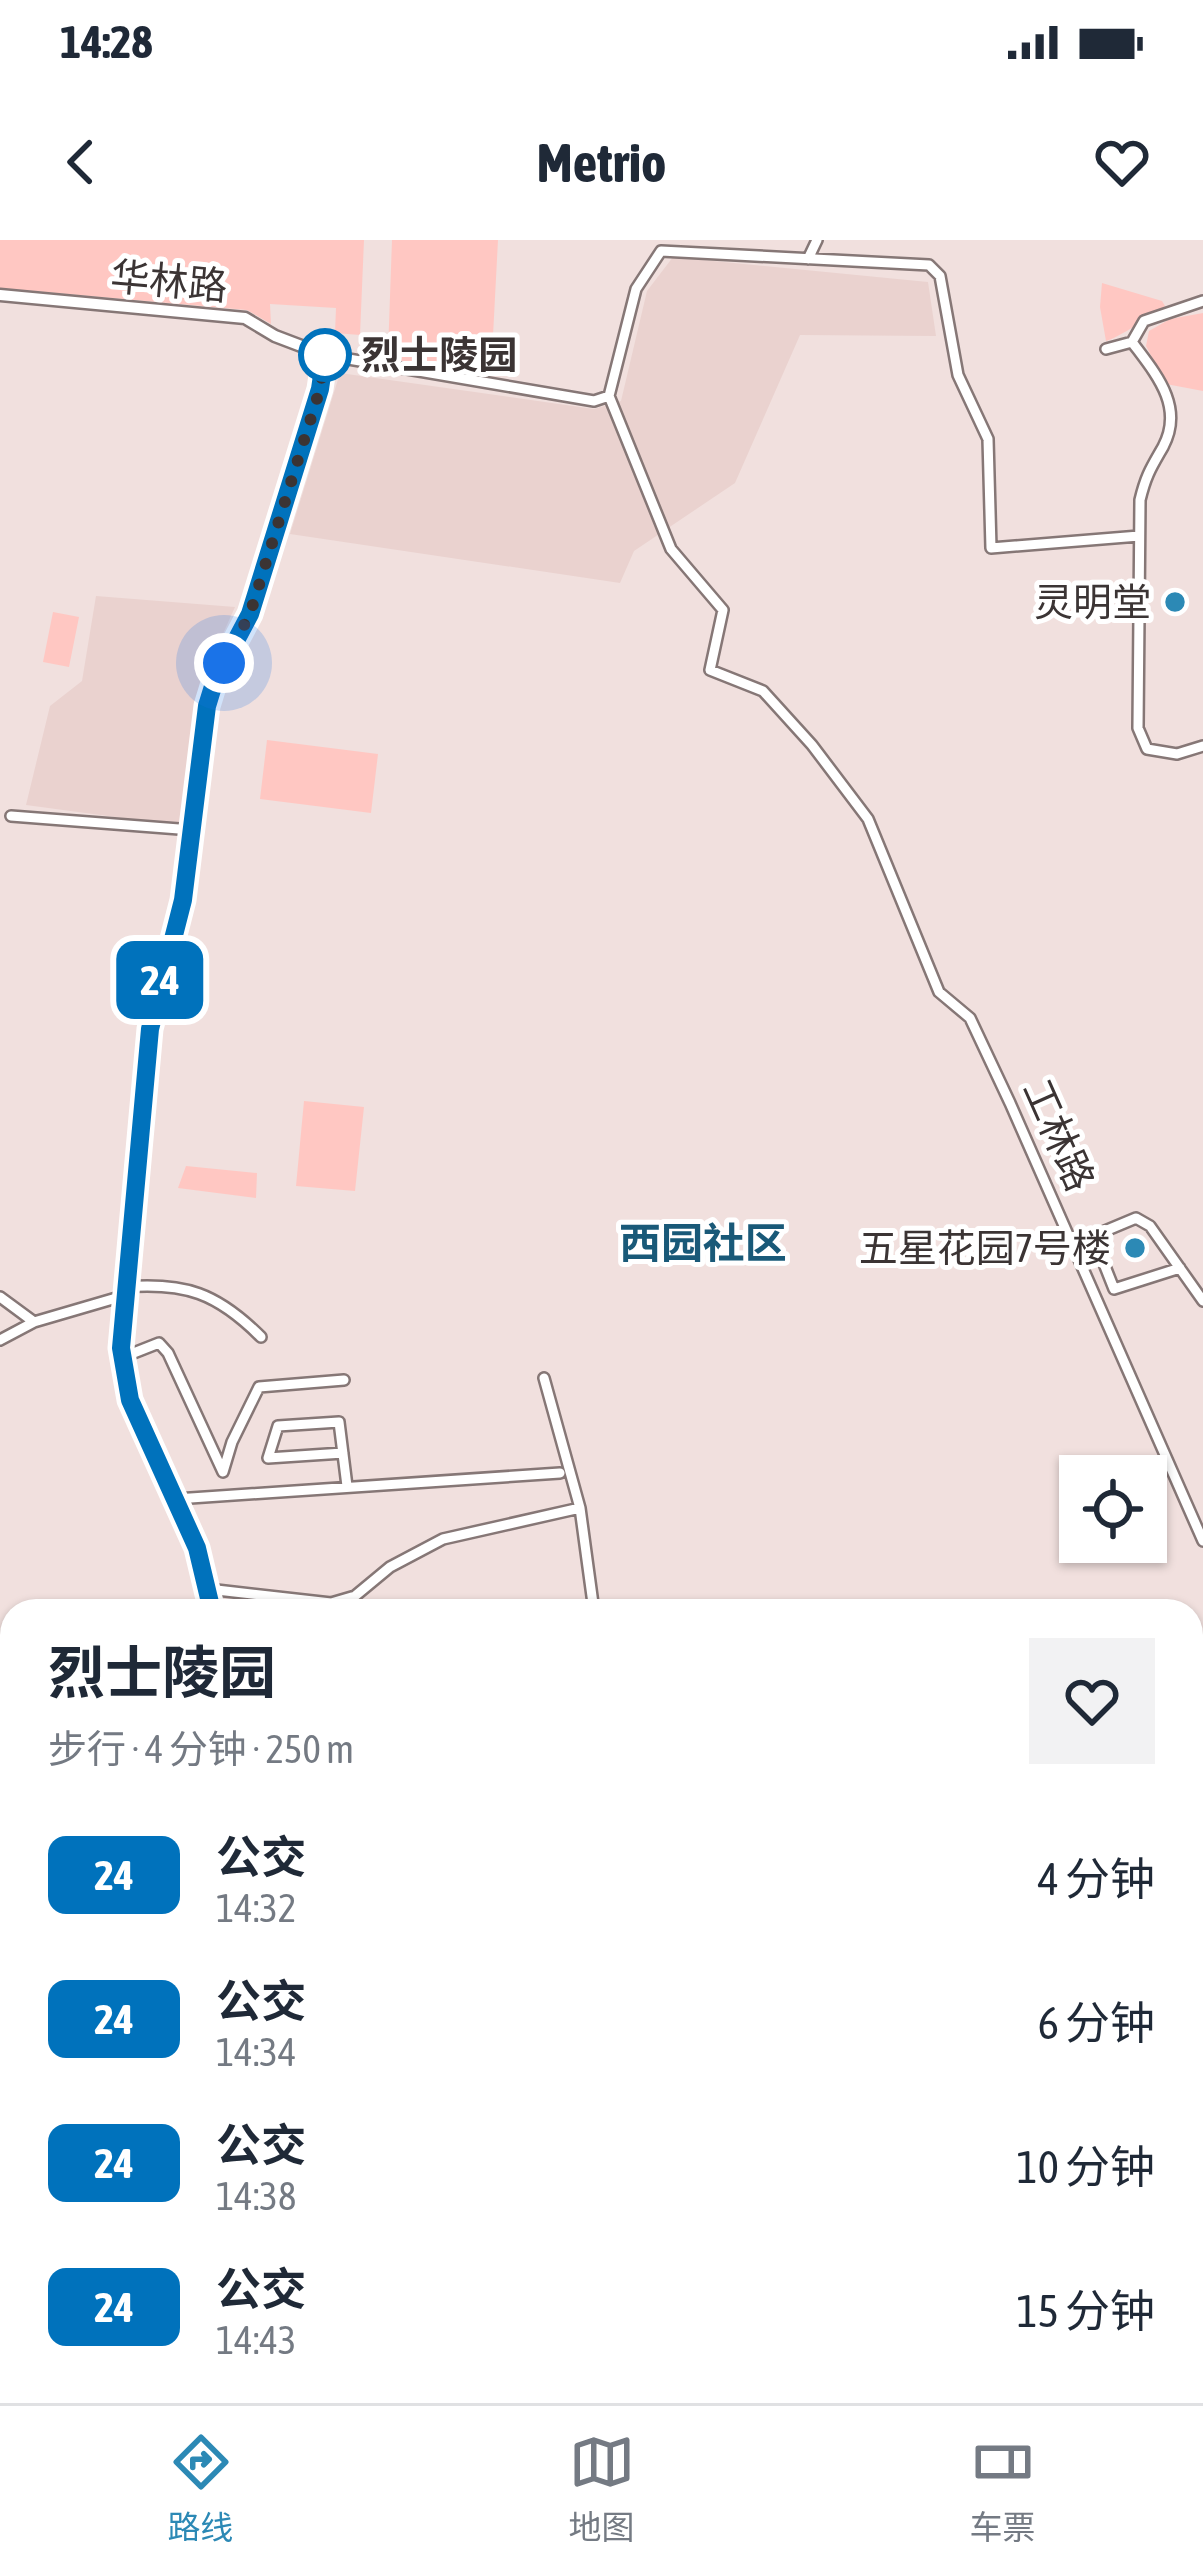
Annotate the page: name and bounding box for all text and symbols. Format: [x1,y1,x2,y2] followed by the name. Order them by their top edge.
[60,16,153,68] text: 14:28
[48,129,114,195] icon: back
[1089,129,1155,195] icon: heart
[537,132,666,193] text: Metrio
[109,254,229,308] street label: 华林路
[300,330,350,380] marker: 烈士陵园
[361,333,517,377] place label: 烈士陵园
[1034,580,1151,624] place label: 灵明堂
[1162,589,1188,615] marker: 灵明堂
[194,633,254,693] your location
[106,941,214,1019] line badge: 24
[140,956,180,1004] text: 24
[1015,1073,1103,1197] street label: 工林路
[619,1219,787,1267] district label: 西园社区
[859,1226,1111,1270] place label: 五星花园7号楼
[1122,1235,1148,1261] marker: 五星花园7号楼
[1059,1455,1167,1563] map controls
[1059,1455,1167,1563] button: locate
[1029,1638,1155,1764] button: heart
[48,1640,276,1705] text: 烈士陵园
[48,1727,354,1771] text: 步行 · 4 分钟 · 250 m
[216,1831,306,1883] text: 公交
[94,1851,134,1899] text: 24
[1038,1853,1155,1905] text: 4 分钟
[216,1886,296,1930] text: 14:32
[216,1975,306,2027] text: 公交
[94,1995,134,2043] text: 24
[1038,1997,1155,2049] text: 6 分钟
[216,2030,296,2074] text: 14:34
[216,2119,306,2171] text: 公交
[94,2139,134,2187] text: 24
[1017,2141,1155,2193] text: 10 分钟
[216,2174,296,2218] text: 14:38
[216,2263,306,2315] text: 公交
[94,2283,134,2331] text: 24
[1017,2285,1155,2337] text: 15 分钟
[216,2318,296,2362] text: 14:43
[168,2429,234,2549] tab: 路线
[569,2429,635,2549] tab: 地图
[970,2429,1036,2549] tab: 车票

